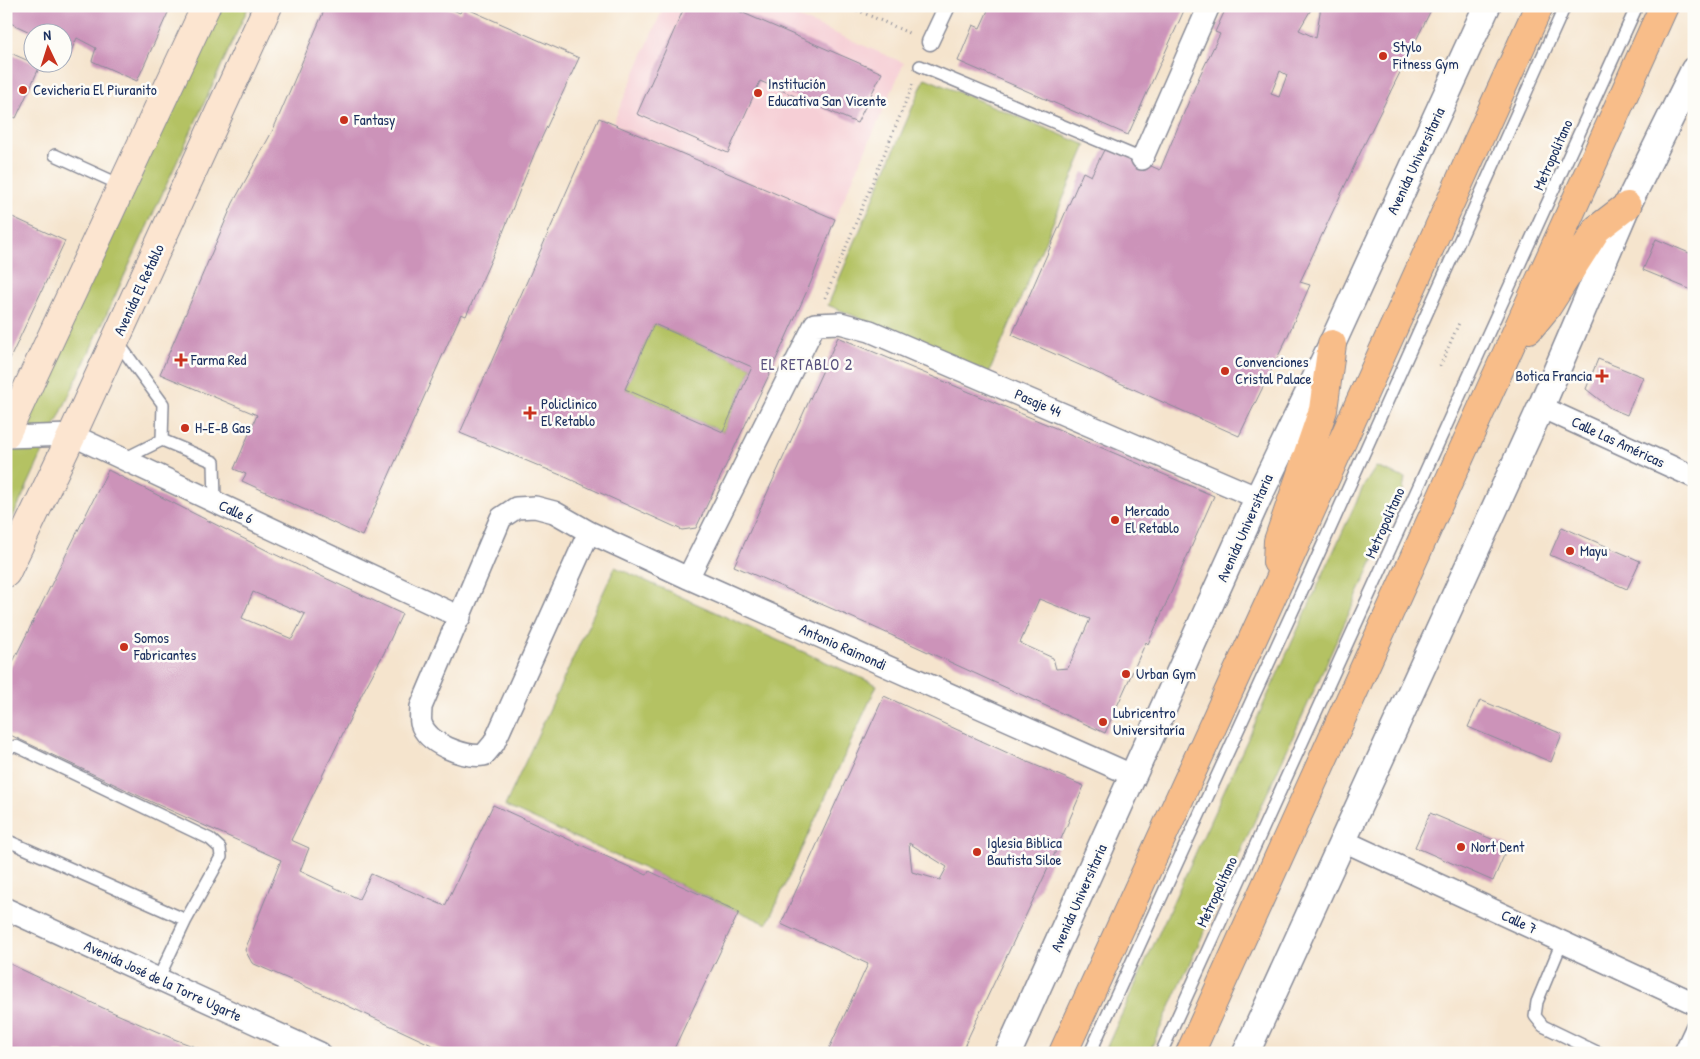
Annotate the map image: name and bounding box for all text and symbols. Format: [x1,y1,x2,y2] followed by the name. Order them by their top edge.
[22,22,72,72] north arrow
[43,25,52,44] text: N
[1392,36,1459,74] place label: Stylo Fitness Gym
[1377,50,1389,62] marker: Stylo Fitness Gym
[768,73,887,111] place label: Institución Educativa San Vicente
[33,79,157,100] place label: Cevicheria El Piuranito
[17,84,29,96] marker: Cevicheria El Piuranito
[752,87,764,99] marker: Institución Educativa San Vicente
[1382,104,1450,218] street label: Avenida Universitaria
[353,109,395,130] place label: Fantasy
[338,114,350,126] marker: Fantasy
[1528,116,1578,194] street label: Metropolitano
[108,241,169,339] street label: Avenida El Retablo
[190,349,247,370] place label: Farma Red
[1235,351,1311,389] place label: Convenciones Cristal Palace
[761,353,853,375] district label: EL RETABLO 2
[175,354,187,366] marker: Farma Red
[1219,365,1231,377] marker: Convenciones Cristal Palace
[1516,365,1592,386] place label: Botica Francia
[1596,370,1608,382] marker: Botica Francia
[1012,383,1065,422] street label: Pasaje 44
[541,393,597,431] place label: Policlinico El Retablo
[523,406,537,420] marker: Policlinico El Retablo
[1568,411,1669,472] street label: Calle Las Américas
[195,417,251,438] place label: H-E-B Gas
[179,422,191,434] marker: H-E-B Gas
[1211,470,1278,585] street label: Avenida Universitaria
[1360,484,1410,562] street label: Metropolitano
[215,494,257,529] street label: Calle 6
[1125,500,1179,538] place label: Mercado El Retablo
[1109,514,1121,526] marker: Mercado El Retablo
[1580,540,1607,561] place label: Mayu
[1564,545,1576,557] marker: Mayu
[796,618,890,675] street label: Antonio Raimondi
[133,627,196,665] place label: Somos Fabricantes
[118,641,130,653] marker: Somos Fabricantes
[1136,663,1196,684] place label: Urban Gym
[1120,668,1132,680] marker: Urban Gym
[1113,702,1184,740] place label: Lubricentro Universitaría
[1097,716,1109,728] marker: Lubricentro Universitaría
[987,832,1062,870] place label: Iglesia Biblica Bautista Siloe
[1471,836,1525,857] place label: Nort Dent
[1045,840,1112,955] street label: Avenida Universitaria
[1455,841,1467,853] marker: Nort Dent
[971,846,983,858] marker: Iglesia Biblica Bautista Siloe
[1191,853,1242,930] street label: Metropolitano
[1498,904,1541,939] street label: Calle 7
[81,935,245,1026] street label: Avenida José de la Torre Ugarte

